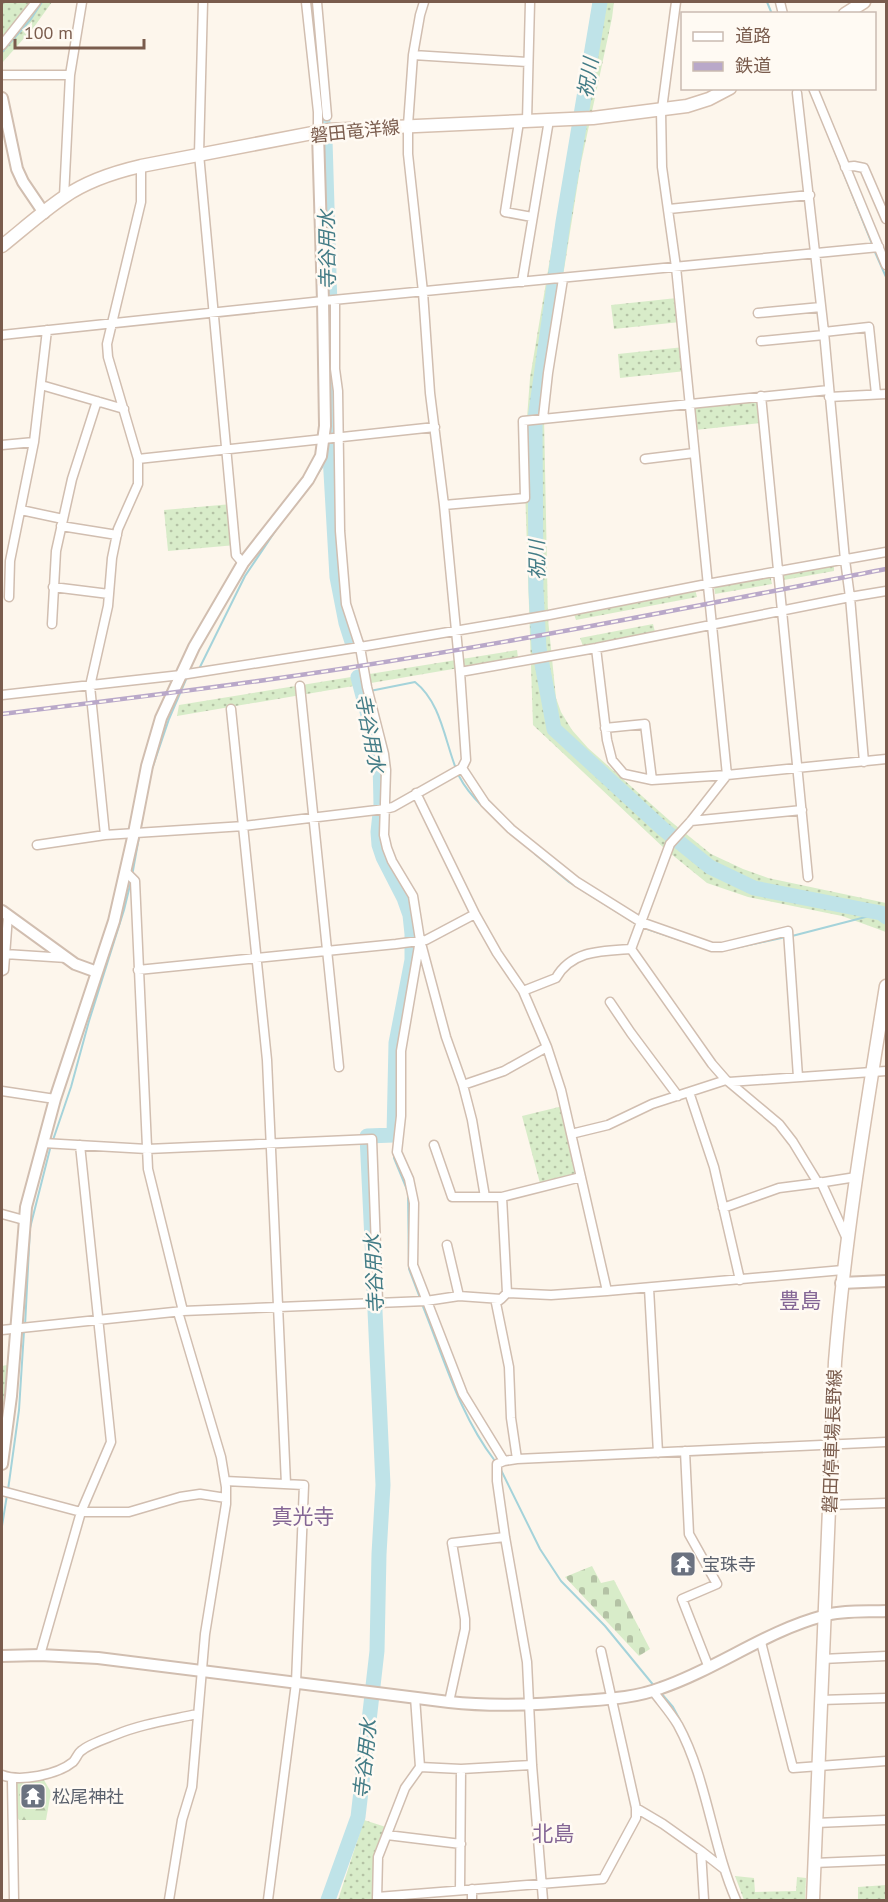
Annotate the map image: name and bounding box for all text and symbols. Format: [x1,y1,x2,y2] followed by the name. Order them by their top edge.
[15,12,144,50] scale bar
[681,12,876,90] legend
[24,21,73,44] text: 100 m
[735,24,771,47] text: 道路
[572,54,604,100] water label: 祝川
[735,54,771,77] text: 鉄道
[309,115,401,147] street label: 磐田竜洋線
[313,208,341,290] water label: 寺谷用水
[524,538,550,580] water label: 祝川
[350,691,391,777] water label: 寺谷用水
[359,1231,389,1315] water label: 寺谷用水
[779,1287,821,1314] district label: 豊島
[818,1369,846,1513] street label: 磐田停車場長野線
[272,1503,335,1530] district label: 真光寺
[668,1549,698,1579] temple icon: 宝珠寺
[702,1553,756,1576] place label: 宝珠寺
[348,1716,382,1800] water label: 寺谷用水
[18,1781,48,1811] temple icon: 松尾神社
[52,1785,124,1808] place label: 松尾神社
[532,1820,574,1847] district label: 北島

